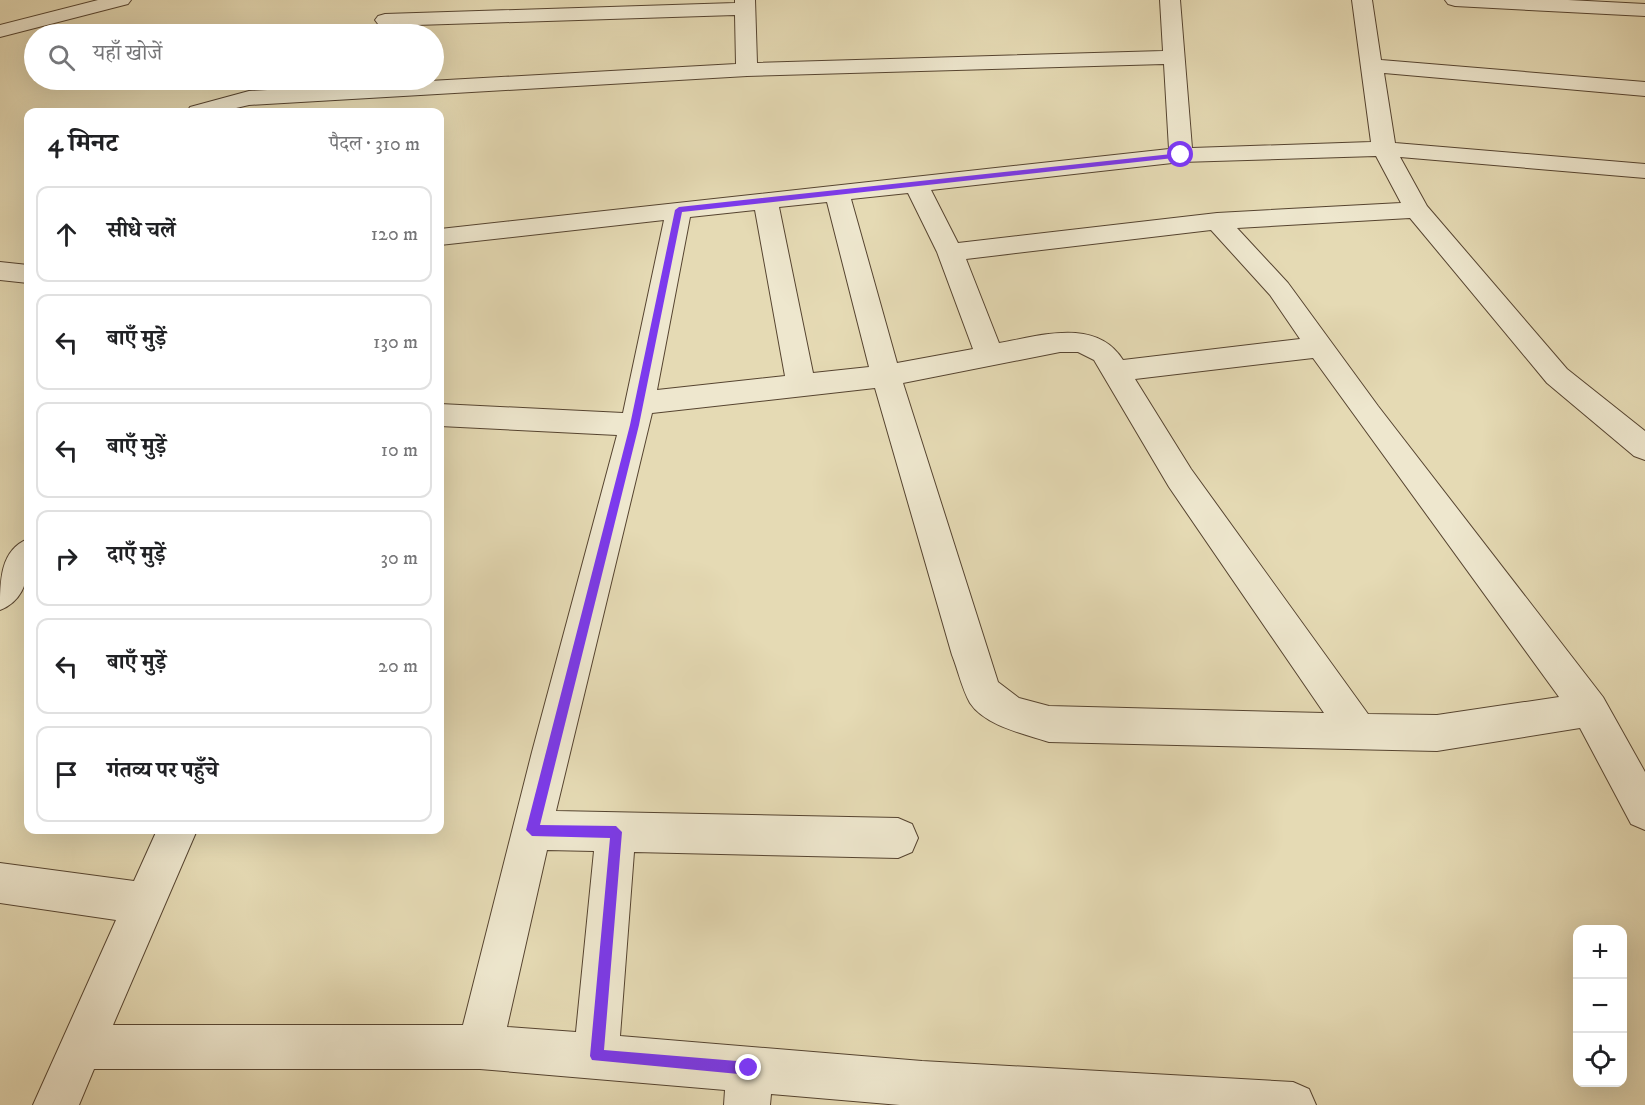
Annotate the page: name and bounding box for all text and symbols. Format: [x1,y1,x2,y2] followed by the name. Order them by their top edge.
[24,24,444,90] search box
[93,40,162,67] text: यहाँ खोजें
[45,41,78,74] icon: search
[48,127,118,160] text: 4 मिनट
[329,132,420,157] text: पैदल · 310 m
[1167,141,1193,167] route start
[107,217,176,244] text: सीधे चलें
[50,218,83,251] icon: ahead
[371,222,418,247] text: 120 m
[107,325,166,352] text: बाएँ मुड़ें
[50,326,83,359] icon: left
[373,330,418,355] text: 130 m
[107,433,166,460] text: बाएँ मुड़ें
[50,434,83,467] icon: left
[381,438,418,463] text: 10 m
[107,541,166,568] text: दाएँ मुड़ें
[50,542,83,575] icon: right
[380,546,418,571] text: 30 m
[107,649,166,676] text: बाएँ मुड़ें
[50,650,83,683] icon: left
[378,654,418,679] text: 20 m
[107,757,218,784] text: गंतव्य पर पहुँचे
[50,758,83,791] icon: arrive
[1573,925,1627,1087] map controls
[1573,925,1627,979] button: +
[1573,979,1627,1033] button: −
[1573,1033,1627,1087] button: locate
[735,1054,761,1080] route end

